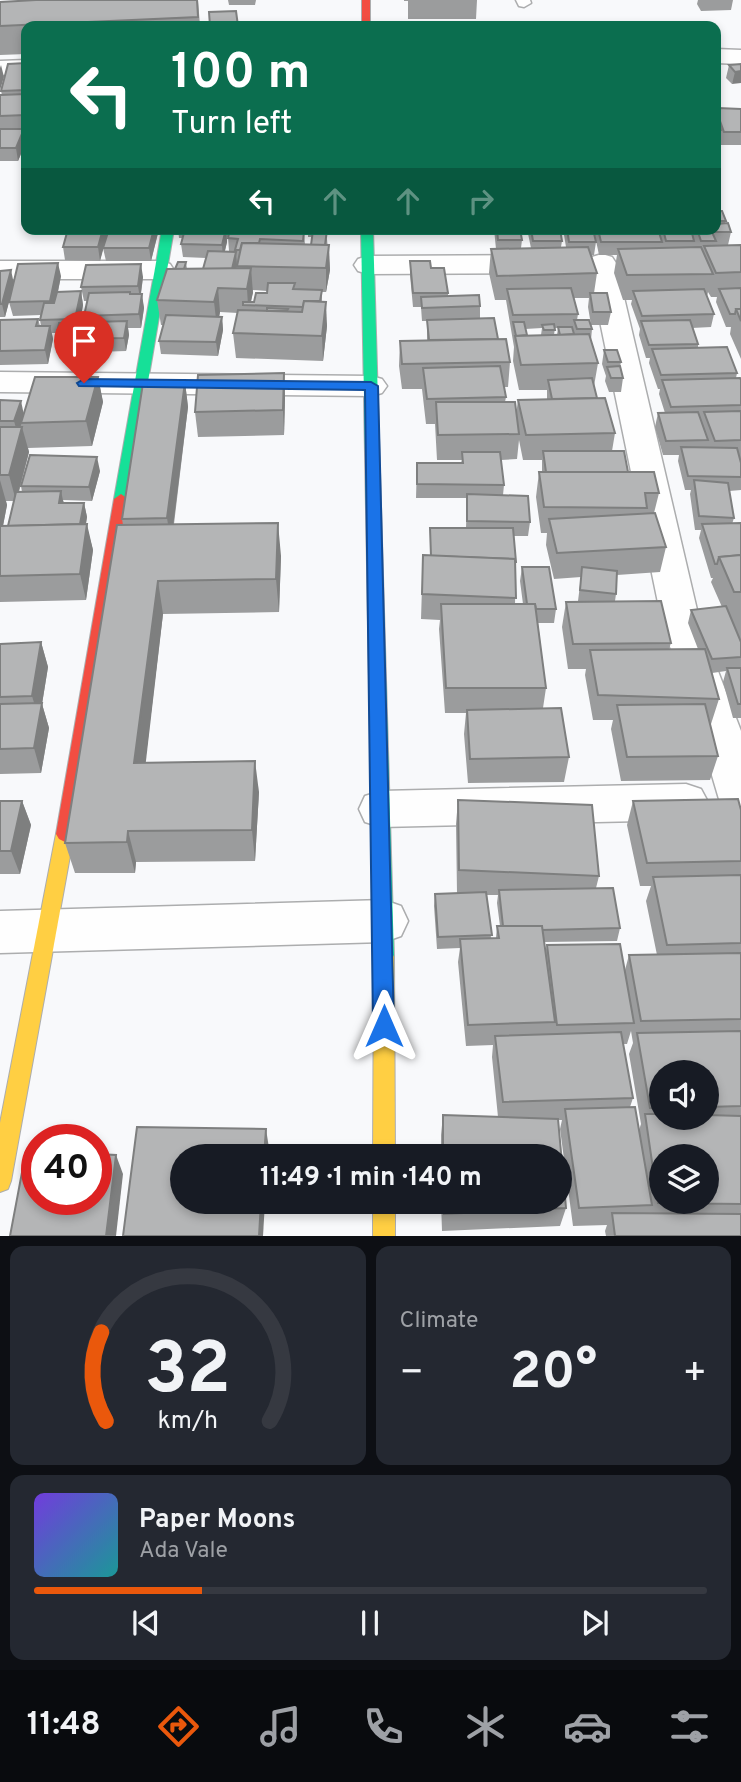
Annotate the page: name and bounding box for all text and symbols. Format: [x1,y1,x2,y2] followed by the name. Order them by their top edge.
[171,44,310,106] text: 100 m
[56,49,147,140] icon: left
[171,105,292,145] text: Turn left
[243,182,281,220] icon: left
[316,182,354,220] icon: ahead
[389,182,427,220] icon: ahead
[462,182,500,220] icon: right
[54,311,114,383] pin
[65,322,103,360] icon: arrive
[347,989,421,1063] position arrow
[649,1060,719,1214] map controls
[649,1060,719,1130] button: sound
[21,1124,112,1215] speed limit sign: 40
[649,1144,719,1214] button: layers
[260,1162,482,1195] text: 11:49 · 1 min · 140 m
[400,1307,478,1336] text: Climate
[144,1328,231,1420] text: 32
[509,1341,597,1407] text: 20°
[400,1350,424,1399] text: −
[682,1350,707,1399] text: +
[157,1406,218,1438] text: km/h
[139,1504,295,1537] text: Paper Moons
[139,1537,228,1566] text: Ada Vale
[127,1604,165,1642] icon: previous
[351,1604,389,1642] icon: pause
[576,1604,614,1642] icon: next
[154,1702,203,1751] icon: directions
[256,1702,305,1751] icon: music
[359,1702,408,1751] icon: phone
[461,1702,510,1751] icon: climate
[563,1702,612,1751] icon: car
[665,1702,714,1751] icon: filters
[27,1706,101,1746] text: 11:48

